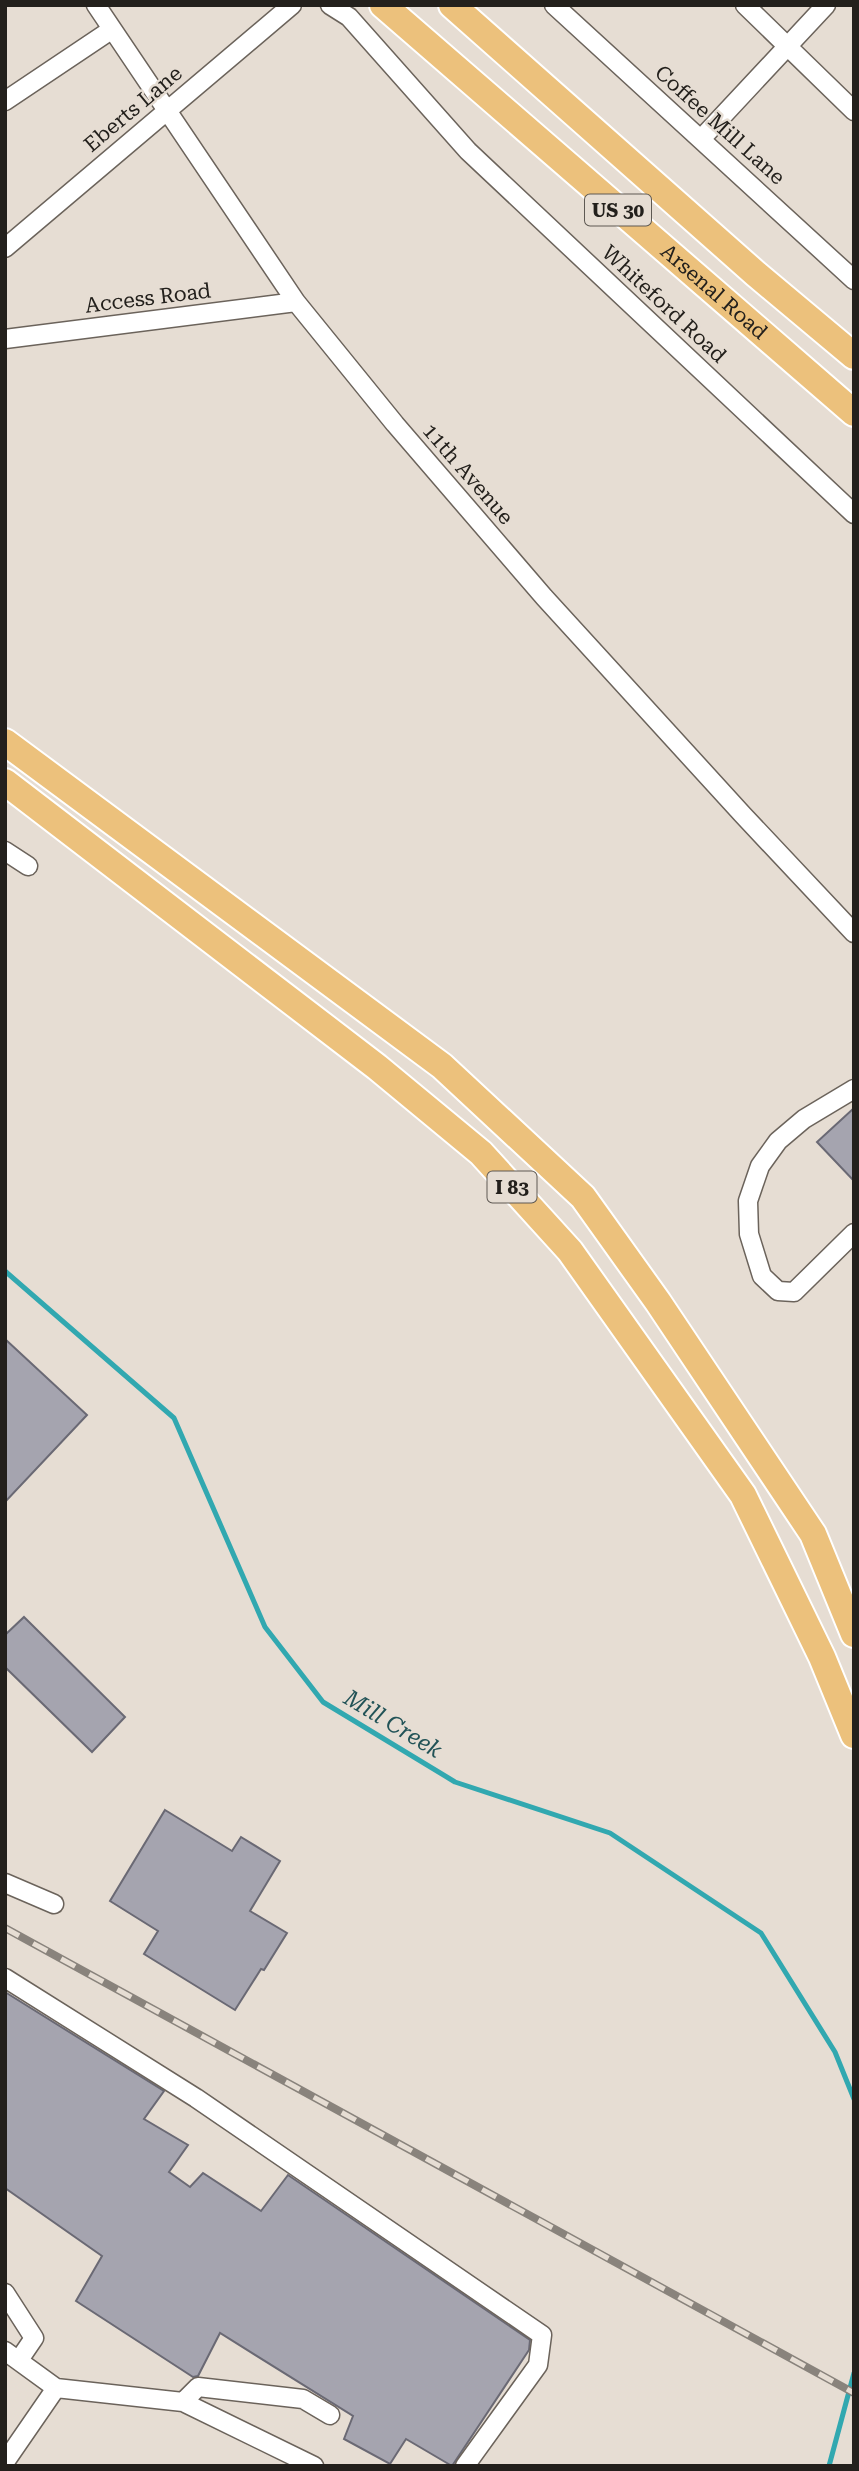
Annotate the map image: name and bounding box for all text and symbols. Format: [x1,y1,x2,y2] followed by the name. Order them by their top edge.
[650,60,790,190] street label: Coffee Mill Lane
[79,61,187,157] street label: Eberts Lane
[585,194,651,226] road number: US 30
[656,239,773,345] street label: Arsenal Road
[597,240,731,368] street label: Whiteford Road
[84,278,213,318] street label: Access Road
[418,419,518,529] street label: 11th Avenue
[488,1172,536,1203] road number: I 83
[338,1684,447,1764] water label: Mill Creek

